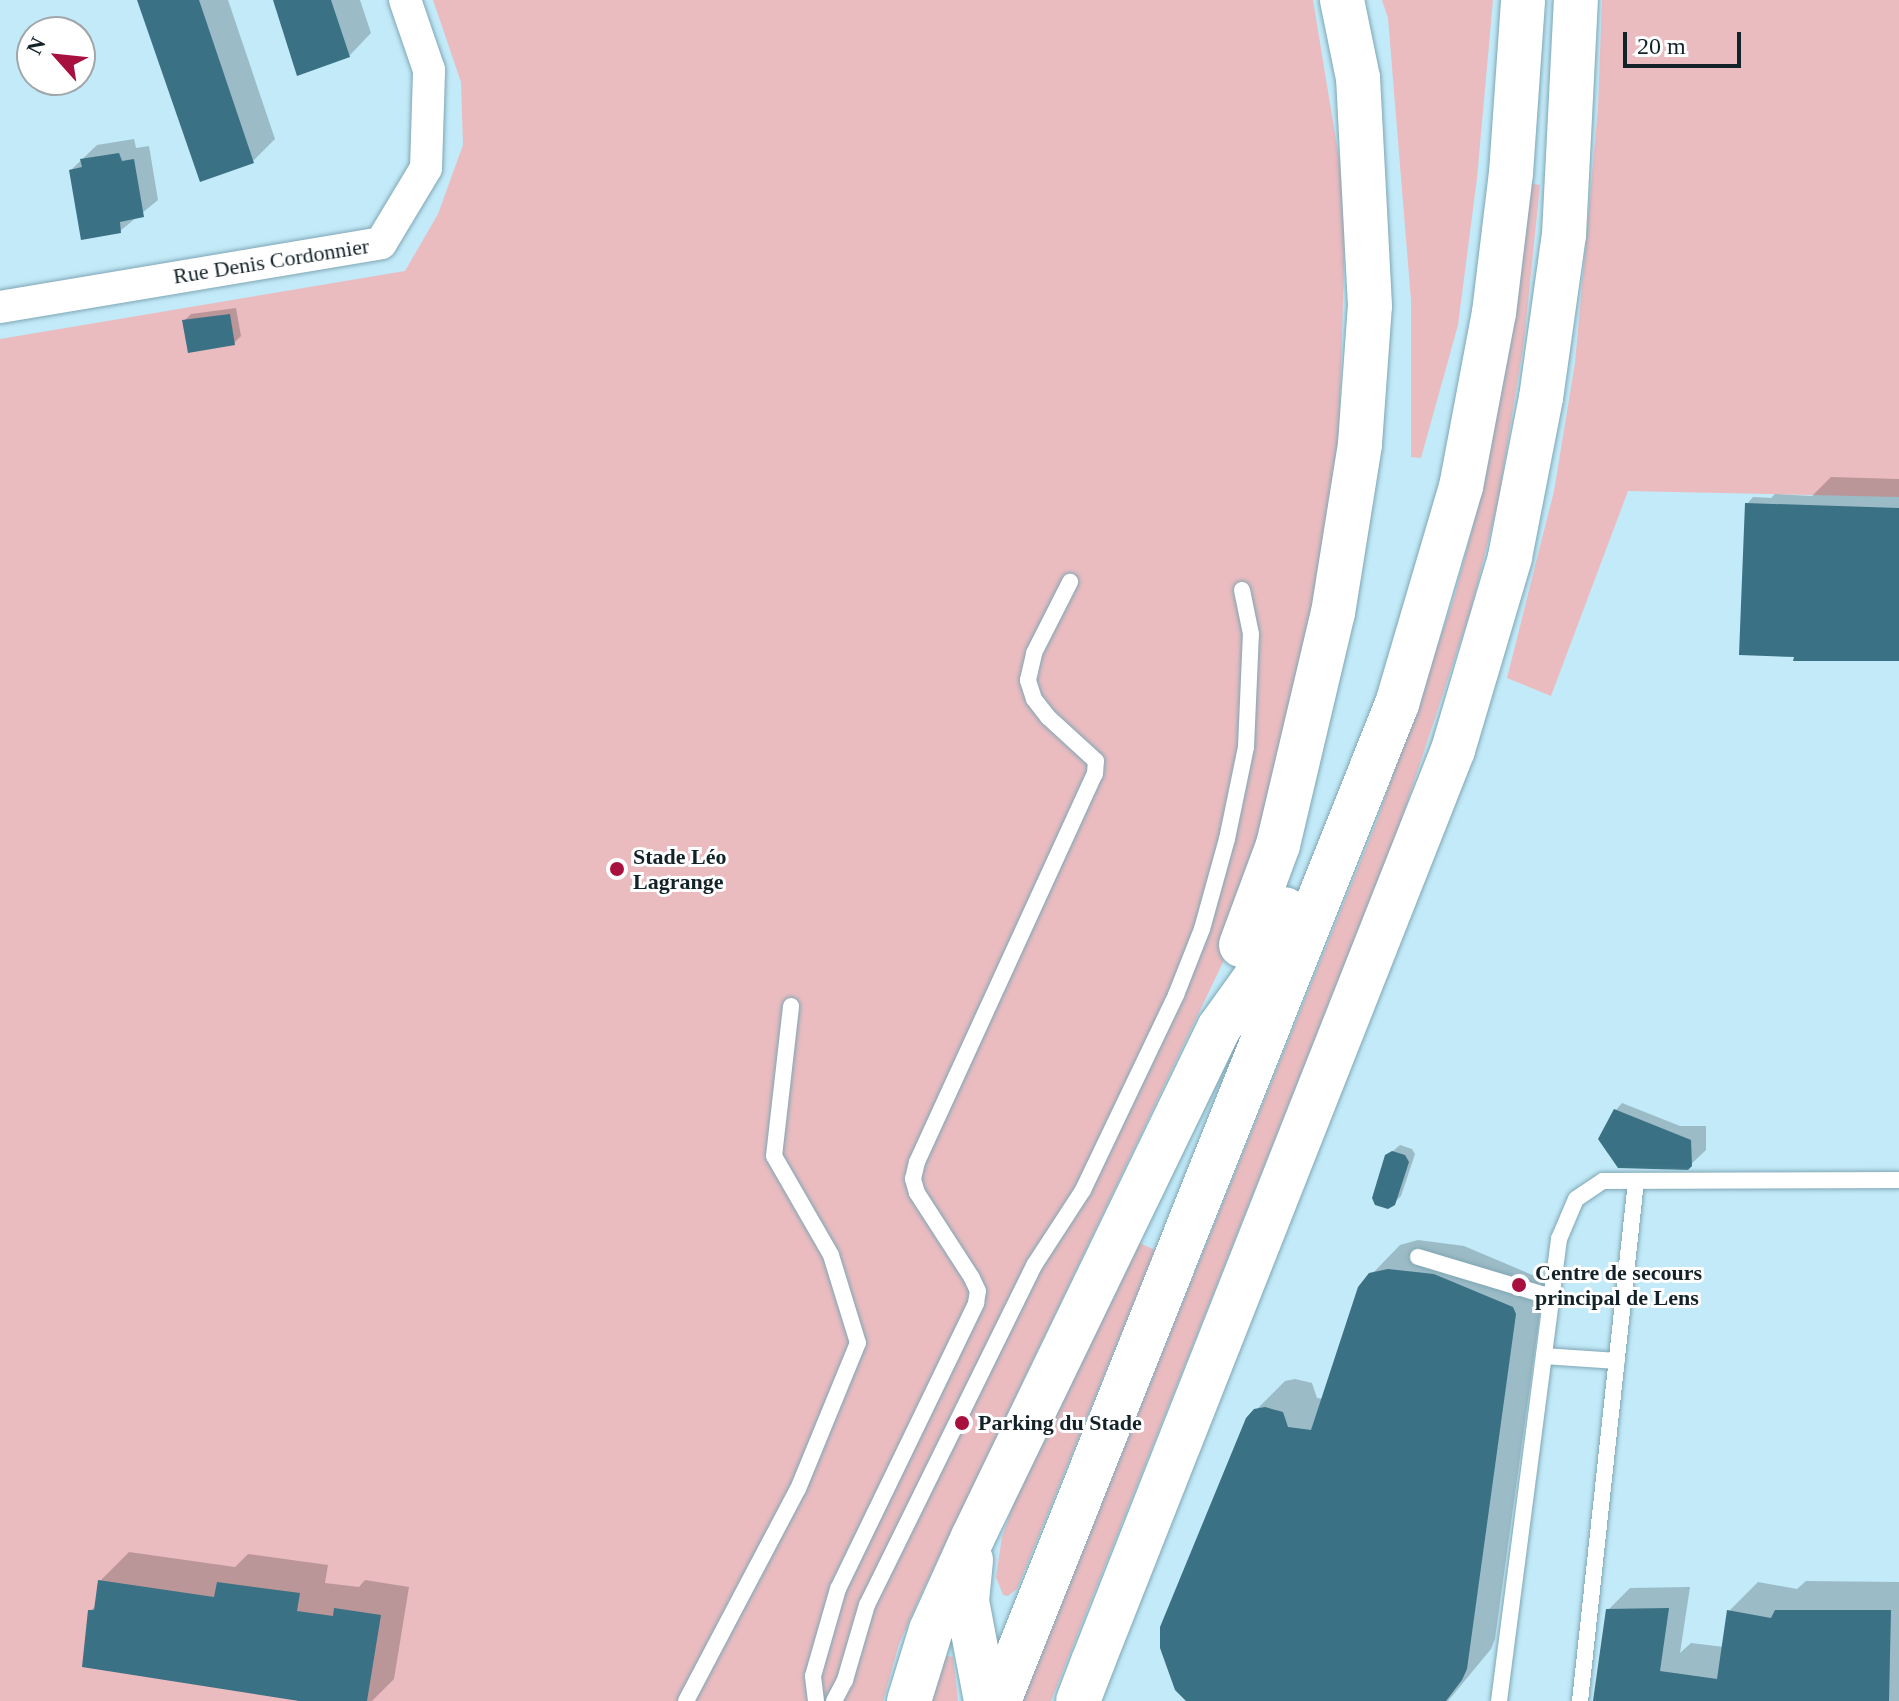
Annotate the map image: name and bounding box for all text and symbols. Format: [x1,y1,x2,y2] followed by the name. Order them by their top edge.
[16,16,96,96] north arrow
[1627,16,1745,66] scale bar
[21,33,51,59] text: N
[1637,33,1686,59] text: 20 m
[171,232,371,290] street label: Rue Denis Cordonnier
[633,843,726,894] place label: Stade Léo Lagrange
[608,860,626,878] marker: Stade Léo Lagrange
[1535,1259,1702,1310] place label: Centre de secours principal de Lens
[1510,1276,1528,1294] marker: Centre de secours principal de Lens
[978,1410,1142,1436] place label: Parking du Stade
[953,1414,971,1432] marker: Parking du Stade

